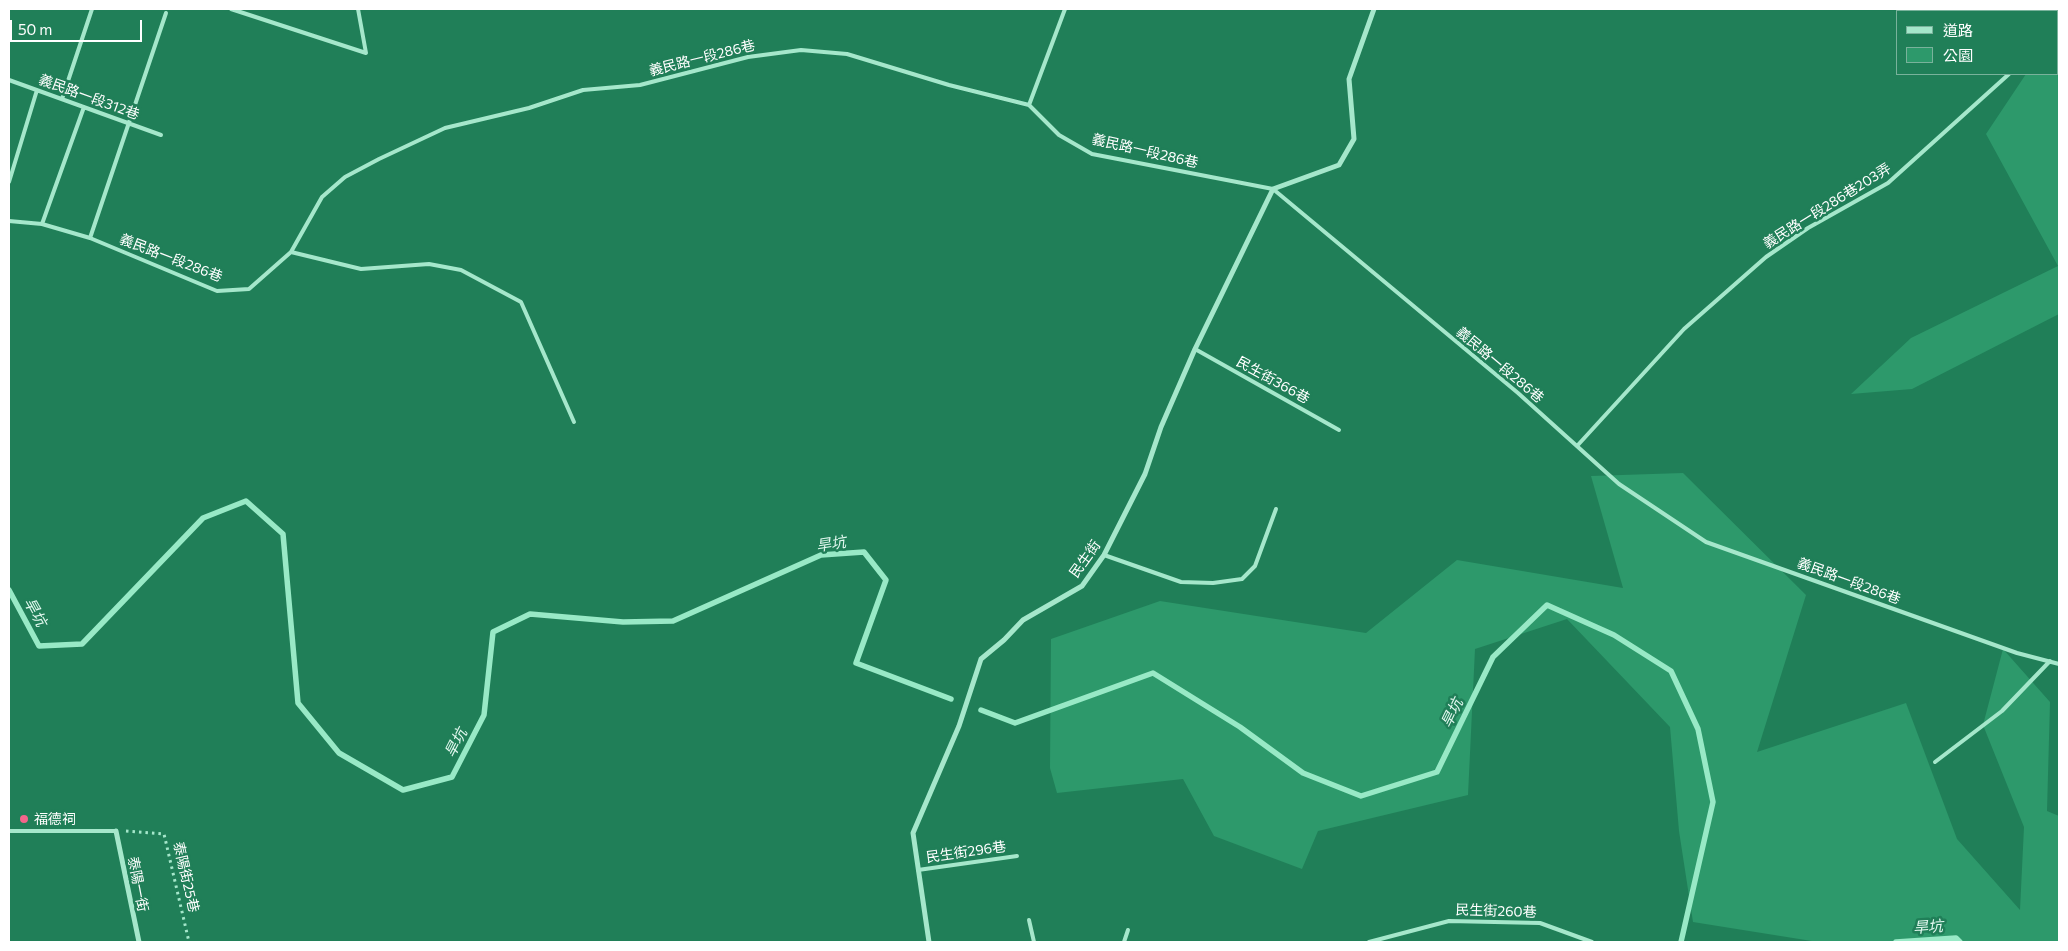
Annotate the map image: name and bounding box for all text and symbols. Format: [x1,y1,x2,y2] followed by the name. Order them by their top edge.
[12,10,145,42] scale bar
[1896,10,2058,75] legend
[18,20,52,38] text: 50 m
[1943,21,1973,39] text: 道路
[647,37,757,79] street label: 義民路一段286巷
[1943,46,1973,64] text: 公園
[36,71,142,123] street label: 義民路一段312巷
[1090,131,1200,171] street label: 義民路一段286巷
[1760,160,1894,252] street label: 義民路一段286巷203弄
[117,231,225,285] street label: 義民路一段286巷
[1453,324,1547,406] street label: 義民路一段286巷
[1234,353,1312,407] street label: 民生街366巷
[815,533,847,555] water label: 旱坑
[1066,537,1104,581] street label: 民生街
[1795,555,1903,607] street label: 義民路一段286巷
[20,595,50,629] water label: 旱坑
[1437,696,1467,730] water label: 旱坑
[441,726,471,760] water label: 旱坑
[34,811,76,827] place label: 福德祠
[18,813,30,825] marker: 福德祠
[925,838,1007,866] street label: 民生街296巷
[170,840,202,914] street label: 泰陽街25巷
[124,855,152,913] street label: 泰陽一街
[1455,901,1537,921] street label: 民生街260巷
[1912,917,1944,937] water label: 旱坑

